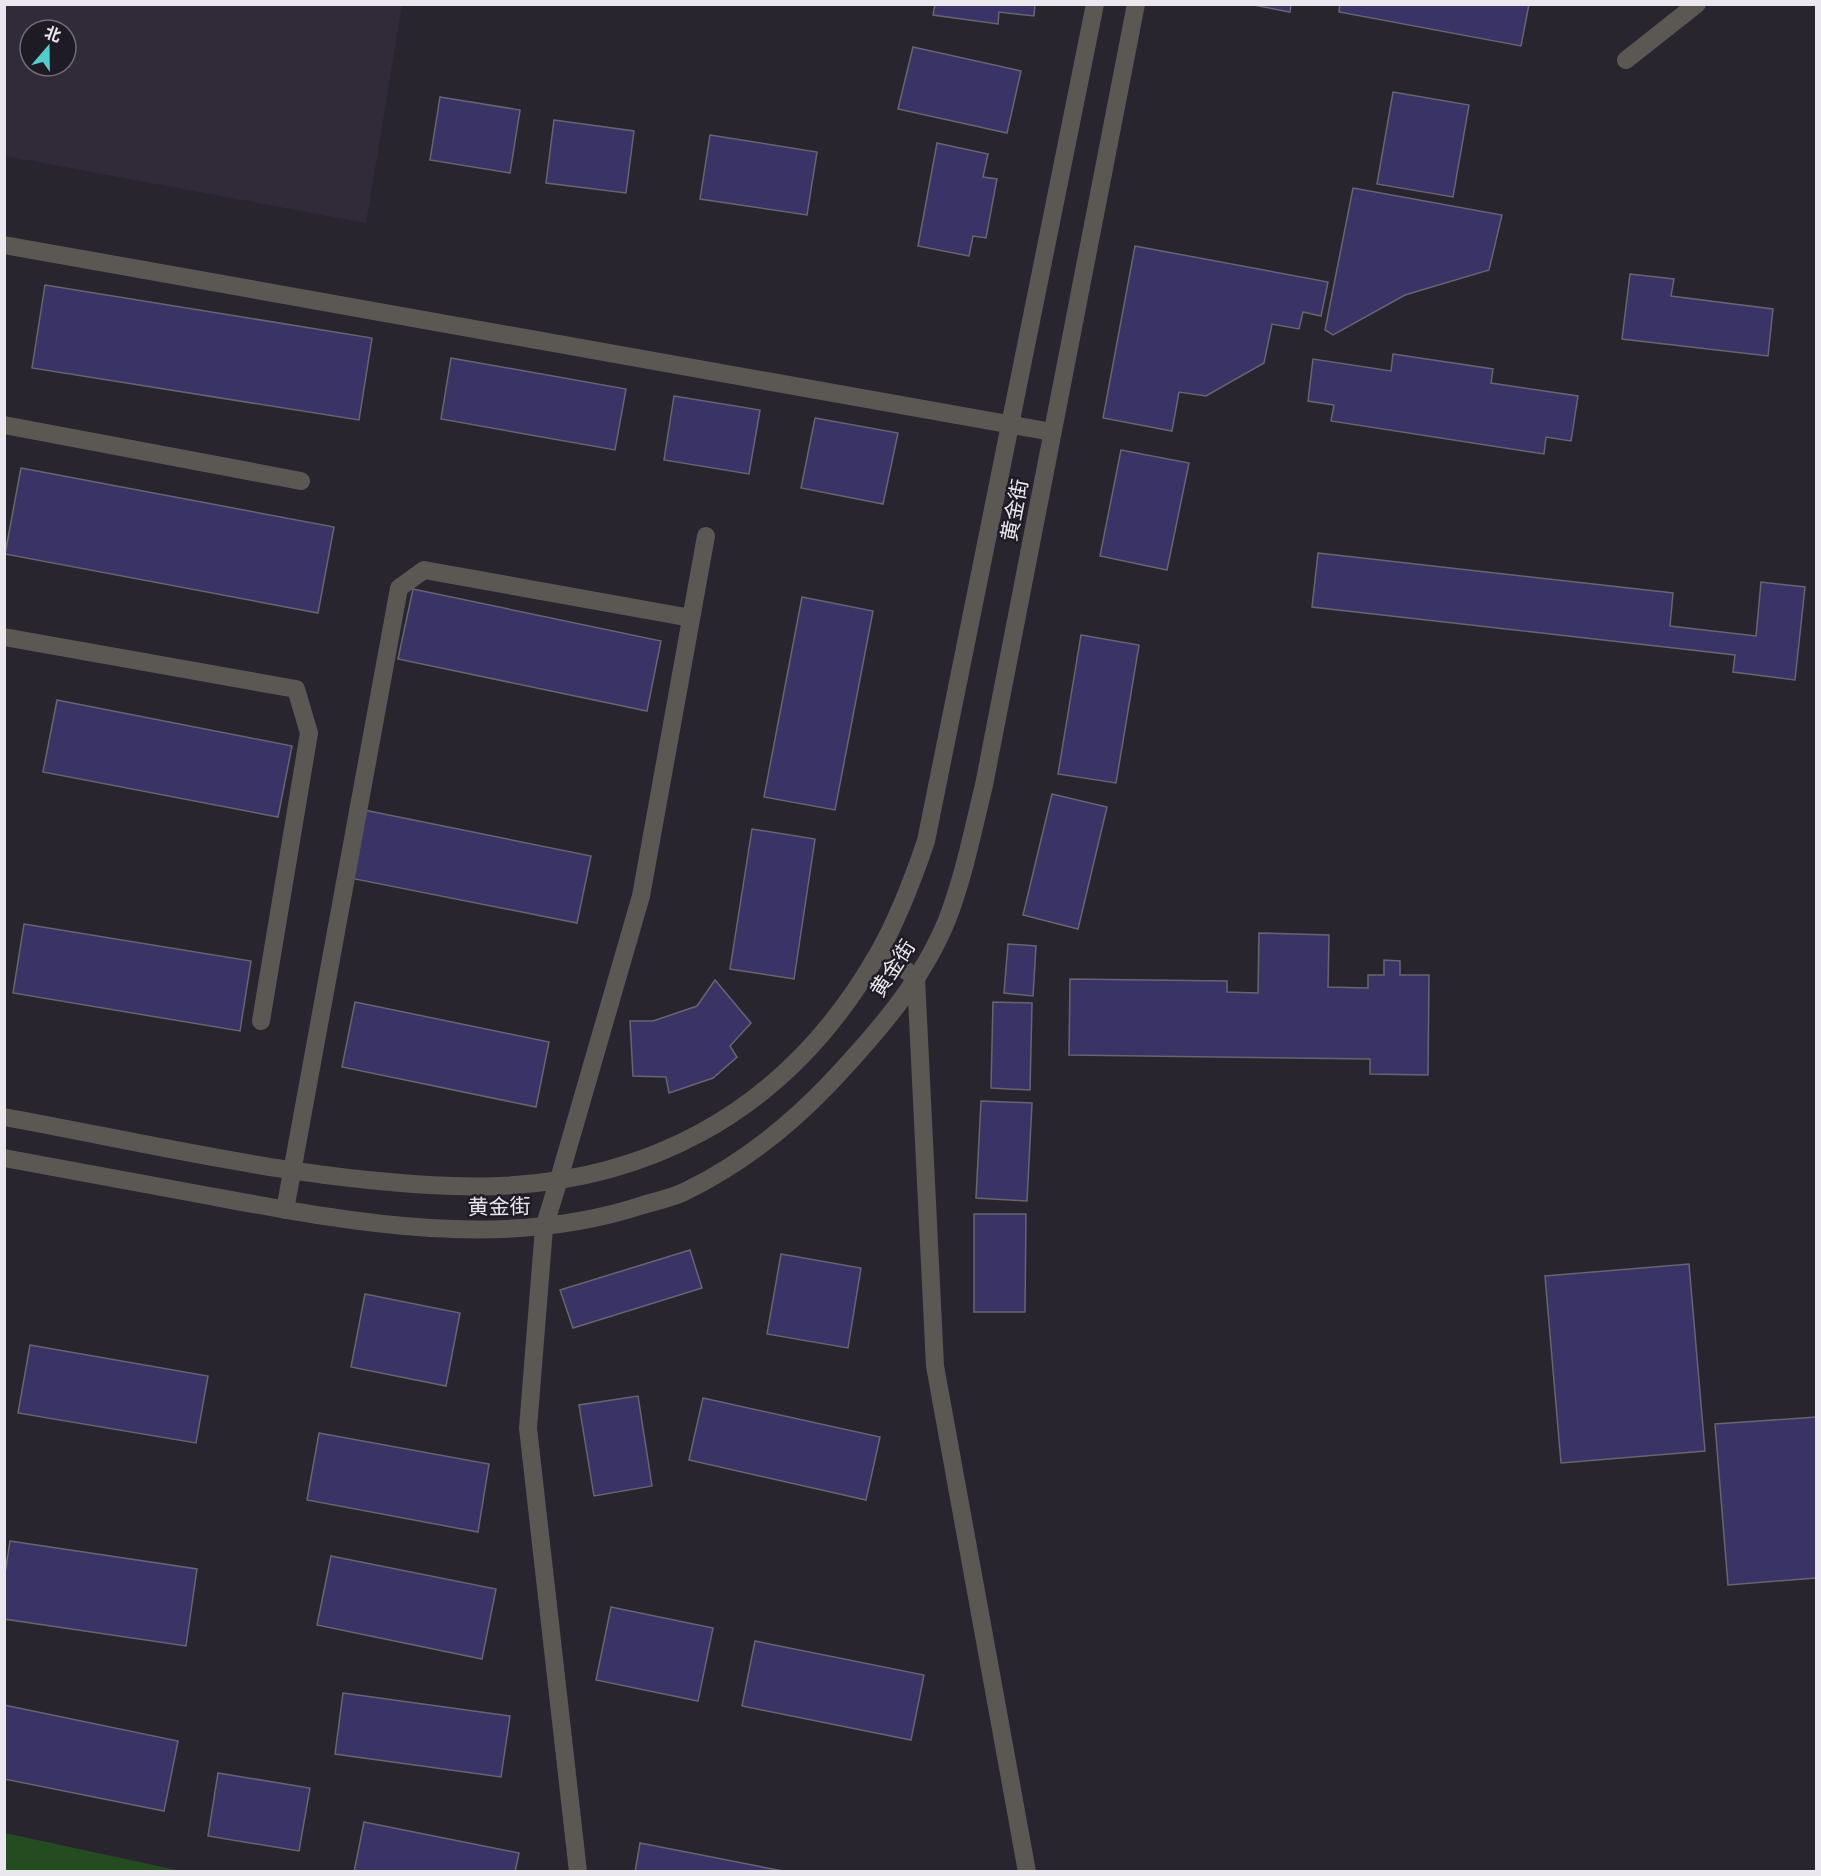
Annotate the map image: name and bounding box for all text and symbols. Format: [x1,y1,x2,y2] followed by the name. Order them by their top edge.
[18,18,78,78] north arrow
[42,21,64,47] text: 北
[994,476,1034,544] street label: 黄金街
[863,934,921,1002] street label: 黄金街
[467,1191,531,1221] street label: 黄金街

